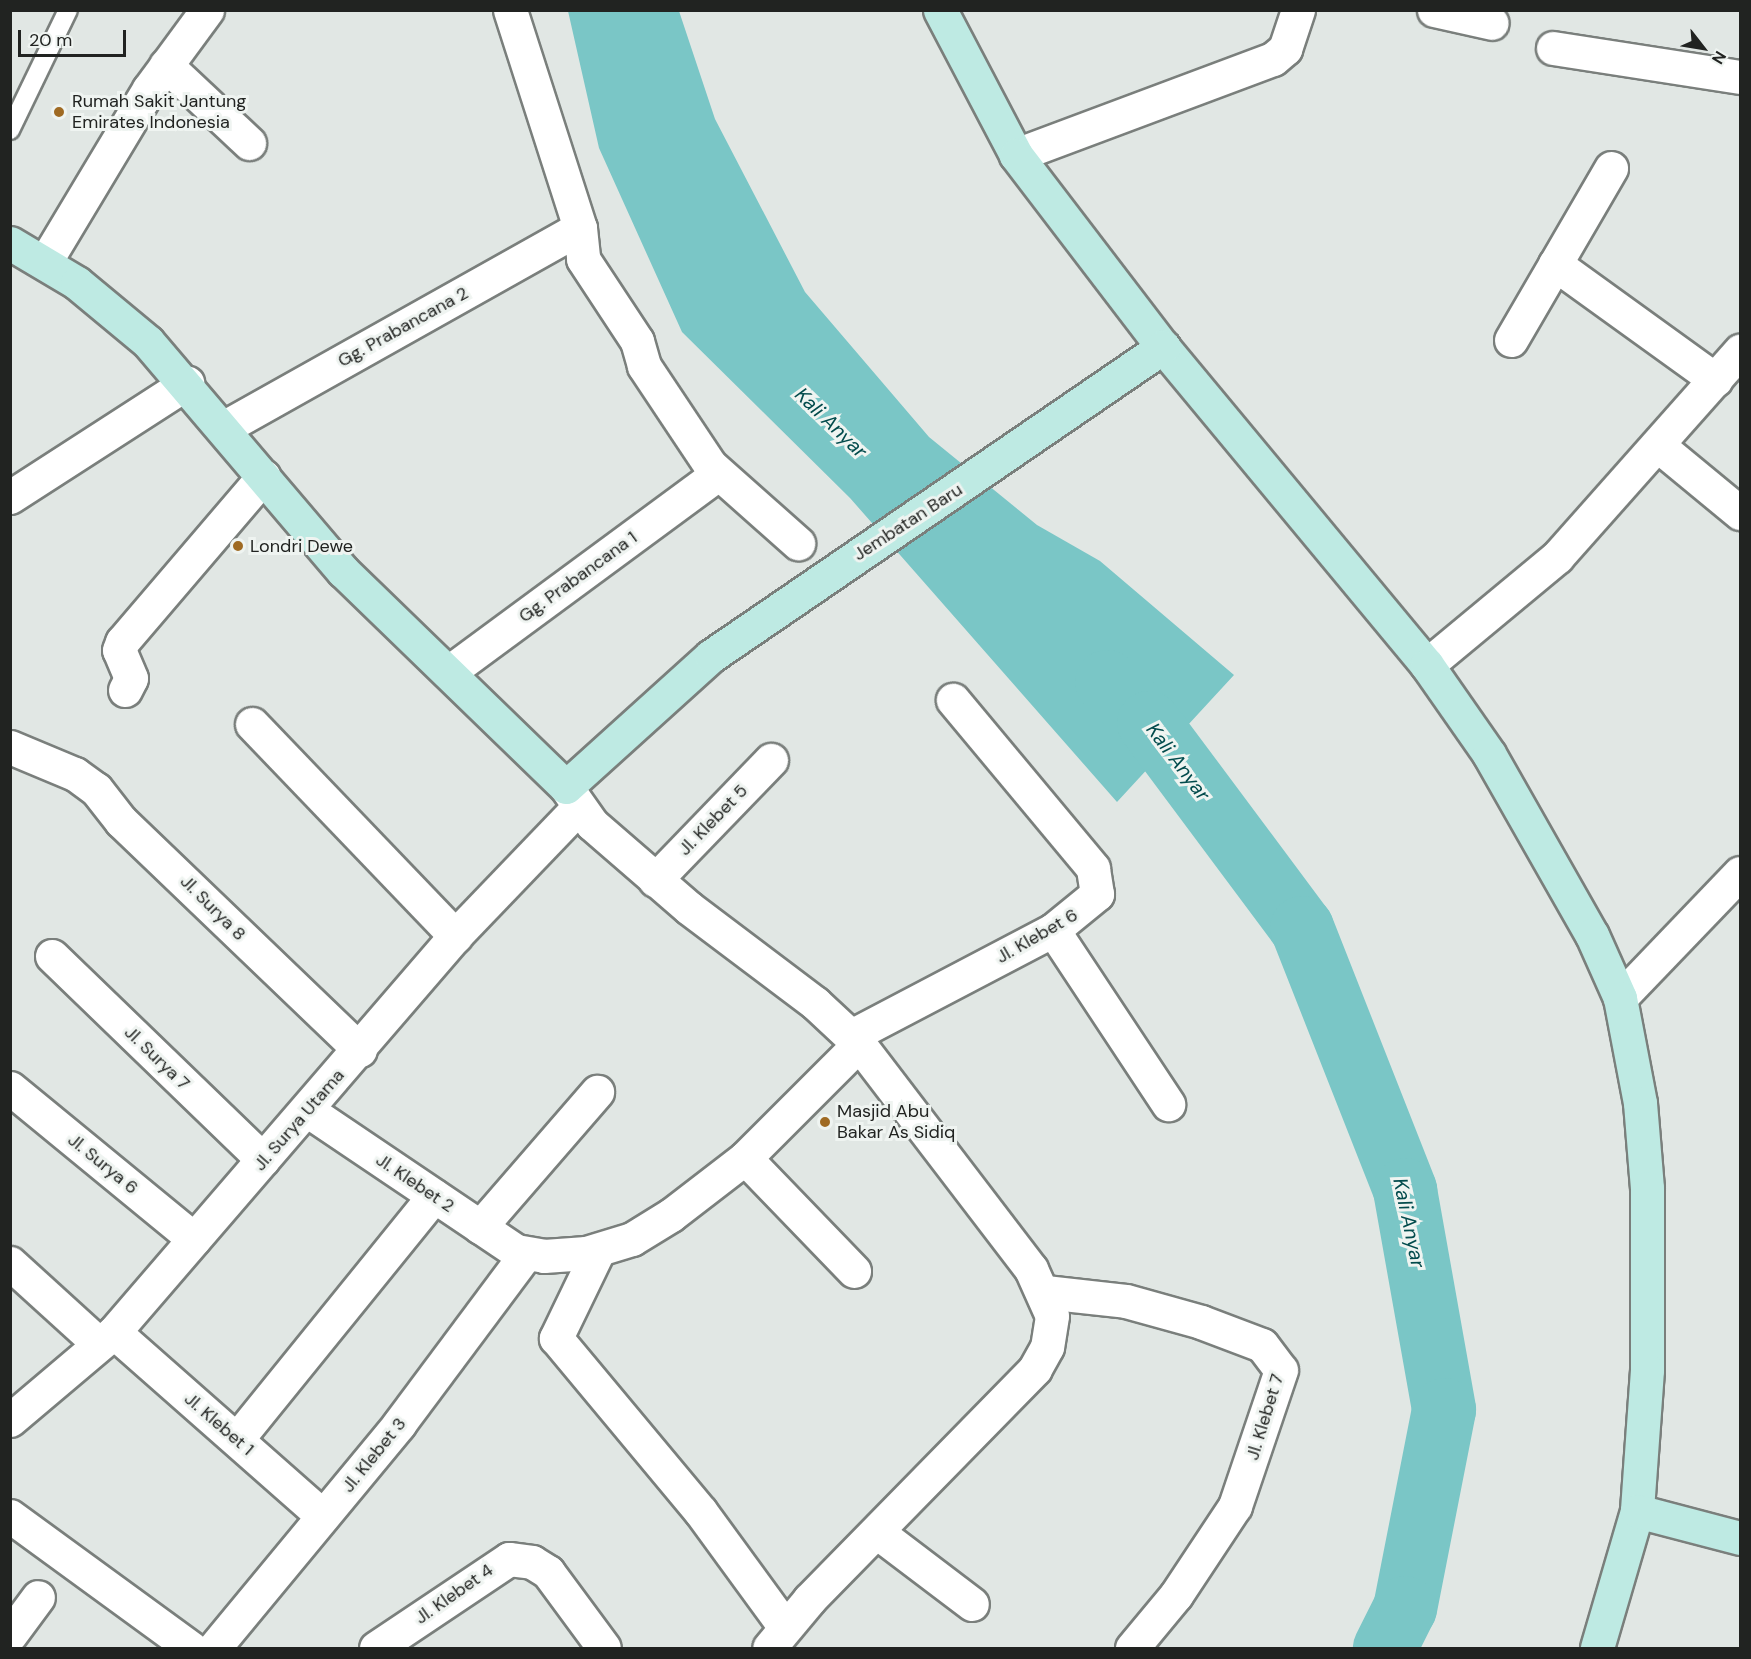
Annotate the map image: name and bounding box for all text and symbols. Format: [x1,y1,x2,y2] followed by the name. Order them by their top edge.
[21,18,129,56] scale bar
[1673,18,1733,78] north arrow
[29,28,72,52] text: 20 m
[1707,47,1731,68] text: N
[72,91,246,134] place label: Rumah Sakit Jantung Emirates Indonesia
[50,103,68,121] marker: Rumah Sakit Jantung Emirates Indonesia
[334,282,472,372] street label: Gg. Prabancana 2
[790,383,872,463] water label: Kali Anyar
[849,479,967,565] street label: Jembatan Baru
[515,527,641,627] street label: Gg. Prabancana 1
[250,535,353,557] place label: Londri Dewe
[231,539,245,553] marker: Londri Dewe
[1141,718,1215,806] water label: Kali Anyar
[674,780,752,860] street label: Jl. Klebet 5
[176,871,250,945] street label: Jl. Surya 8
[992,904,1082,968] street label: Jl. Klebet 6
[120,1022,194,1094] street label: Jl. Surya 7
[249,1065,349,1175] street label: Jl. Surya Utama
[837,1101,955,1144] place label: Masjid Abu Bakar As Sidiq
[818,1115,832,1129] marker: Masjid Abu Bakar As Sidiq
[64,1129,142,1199] street label: Jl. Surya 6
[372,1149,458,1217] street label: Jl. Klebet 2
[1388,1176,1430,1270] water label: Kali Anyar
[1242,1371,1288,1463] street label: Jl. Klebet 7
[180,1388,258,1460] street label: Jl. Klebet 1
[337,1413,411,1497] street label: Jl. Klebet 3
[411,1559,497,1629] street label: Jl. Klebet 4

